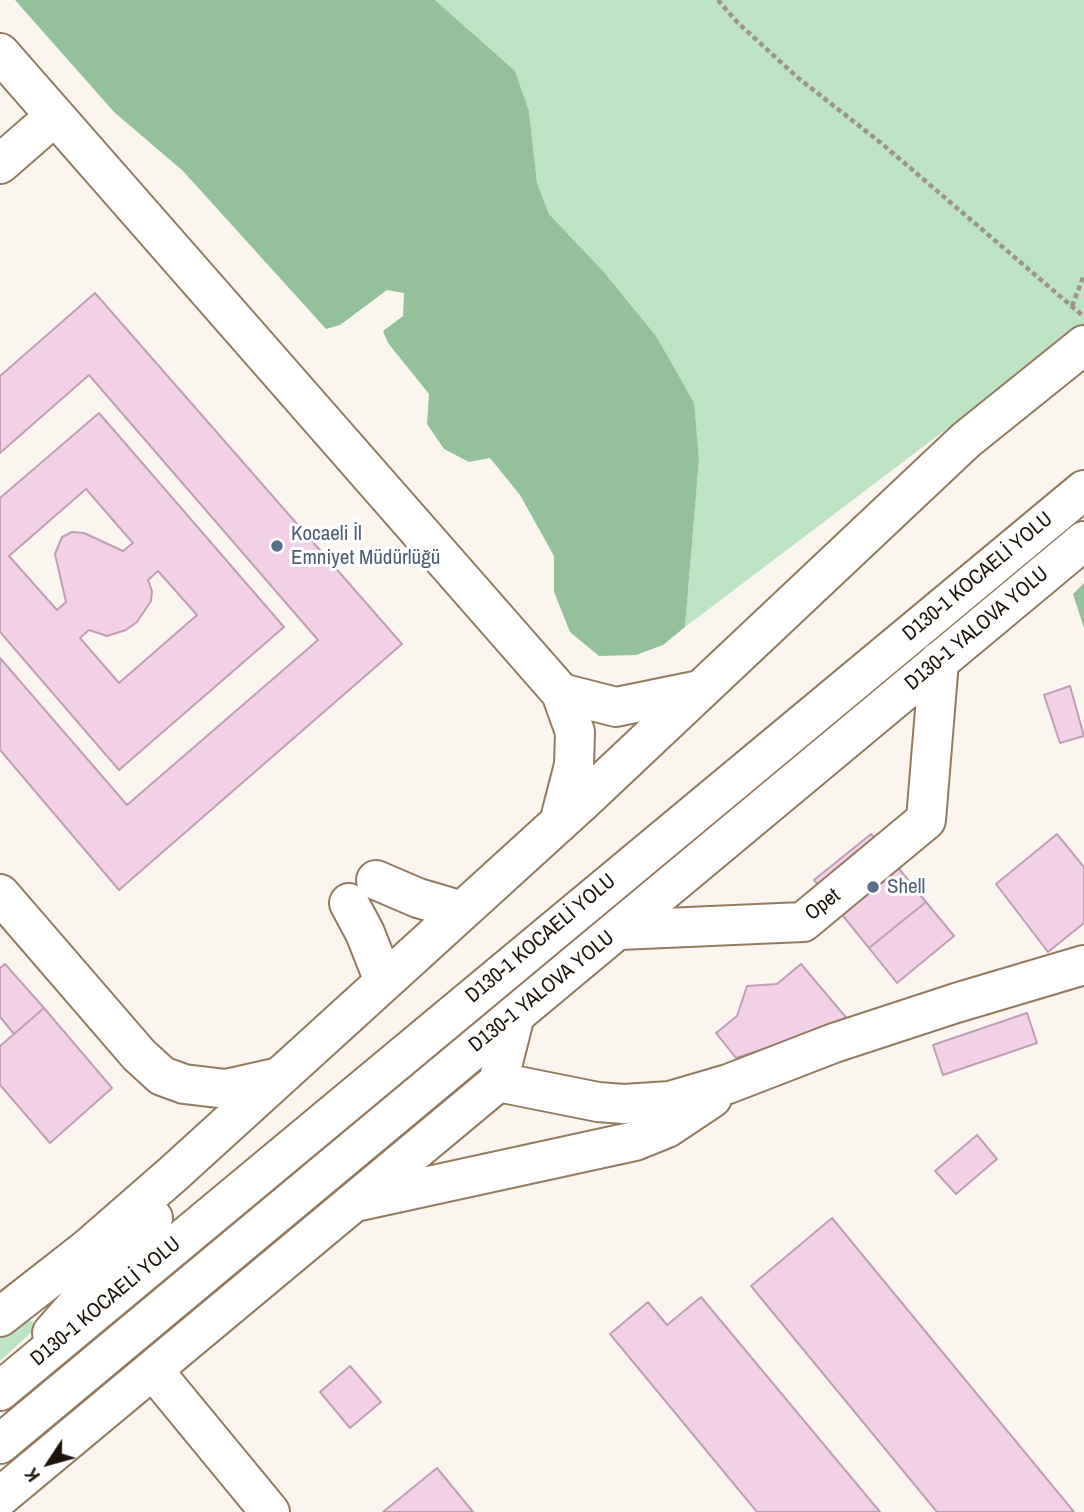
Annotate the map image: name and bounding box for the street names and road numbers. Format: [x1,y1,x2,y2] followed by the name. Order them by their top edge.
[898,507,1058,647] street label: D130-1 KOCAELİ YOLU
[900,562,1054,696] street label: D130-1 YALOVA YOLU
[461,869,621,1009] street label: D130-1 KOCAELİ YOLU
[801,884,845,926] street label: Opet
[464,926,620,1058] street label: D130-1 YALOVA YOLU
[26,1232,186,1372] street label: D130-1 KOCAELİ YOLU

